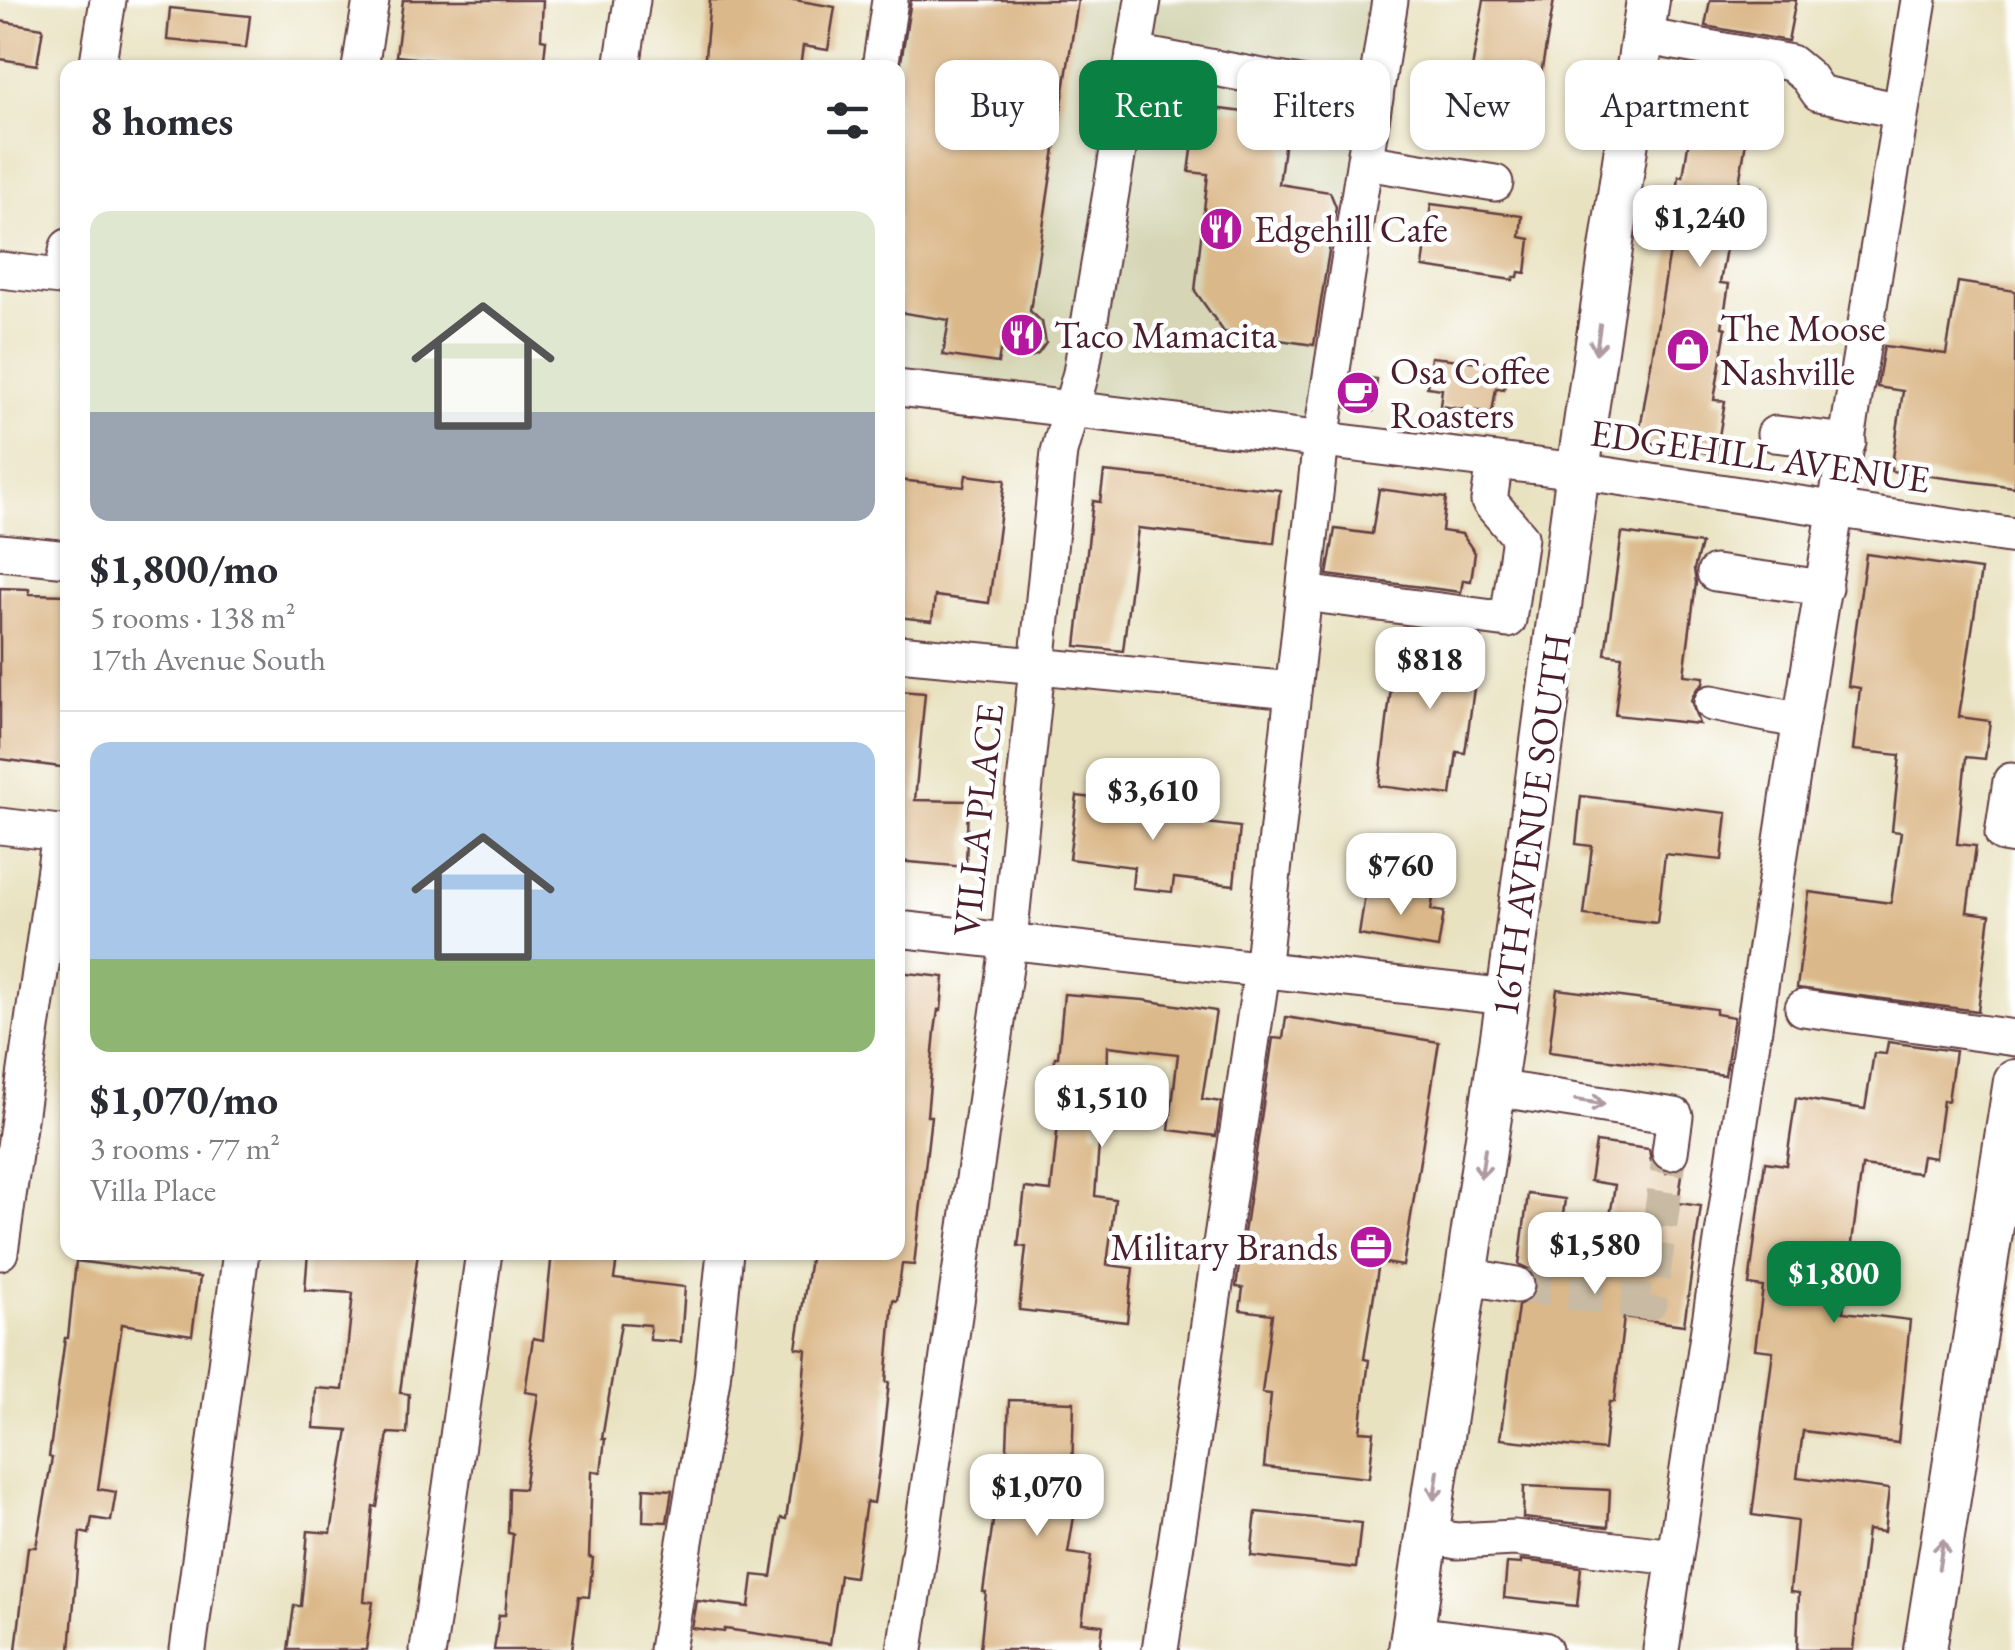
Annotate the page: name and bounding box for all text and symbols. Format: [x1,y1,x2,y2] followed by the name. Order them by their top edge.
[935,60,1059,150] chip: Buy
[1079,60,1217,150] chip: Rent
[1237,60,1390,150] chip: Filters
[1410,60,1545,150] chip: New
[1565,60,1784,150] chip: Apartment
[90,93,233,148] text: 8 homes
[820,93,875,148] icon: filters
[1619,185,1781,270] pin: $1,240
[1655,196,1745,238] text: $1,240
[1254,204,1448,253] place label: Edgehill Cafe
[1198,206,1244,252] restaurant icon: Edgehill Cafe
[393,276,573,456] icon: home
[1720,303,1886,396] place label: The Moose Nashville
[1054,310,1278,359] place label: Taco Mamacita
[999,312,1045,358] restaurant icon: Taco Mamacita
[1588,322,1606,355] one-way arrow
[1665,327,1711,373] shop icon: The Moose Nashville
[1390,346,1550,439] place label: Osa Coffee Roasters
[1335,370,1381,416] cafe icon: Osa Coffee Roasters
[1587,407,1933,504] street label: EDGEHILL AVENUE
[90,541,278,596] text: $1,800/mo
[90,596,296,638] text: 5 rooms · 138 m²
[1371,627,1489,712] pin: $818
[1479,630,1582,1020] street label: 16TH AVENUE SOUTH
[90,638,326,680] text: 17th Avenue South
[1397,638,1463,680] text: $818
[941,701,1014,939] street label: VILLA PLACE
[1072,758,1234,843] pin: $3,610
[1108,769,1198,811] text: $3,610
[393,807,573,987] icon: home
[1342,833,1460,918] pin: $760
[1368,844,1434,886] text: $760
[1021,1065,1183,1150] pin: $1,510
[90,1072,278,1127] text: $1,070/mo
[1057,1076,1147,1118] text: $1,510
[1573,1094,1606,1112] one-way arrow
[90,1127,280,1169] text: 3 rooms · 77 m²
[1473,1146,1491,1179] one-way arrow
[90,1169,216,1211] text: Villa Place
[1514,1212,1676,1297] pin: $1,580
[1110,1222,1338,1271] place label: Military Brands
[1550,1223,1640,1265] text: $1,580
[1348,1224,1394,1270] office icon: Military Brands
[1753,1241,1915,1326] pin: $1,800
[1789,1252,1879,1294] text: $1,800
[956,1454,1118,1539] pin: $1,070
[992,1465,1082,1507] text: $1,070
[1426,1468,1444,1500] one-way arrow
[1932,1538,1950,1570] one-way arrow

